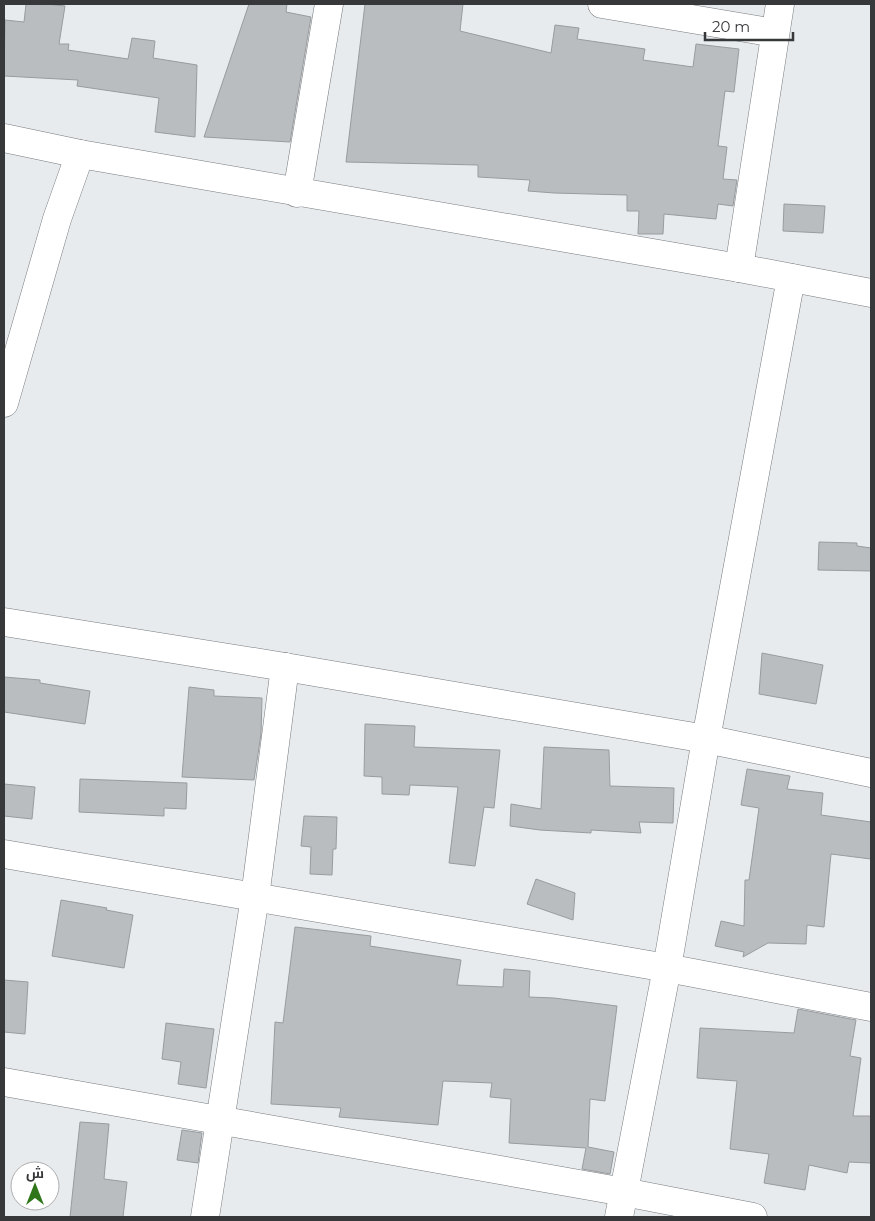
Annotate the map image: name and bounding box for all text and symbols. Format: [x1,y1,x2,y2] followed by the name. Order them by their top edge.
[705,10,792,42] scale bar
[712,17,750,36] text: 20 m
[10,1161,60,1211] north arrow
[26,1164,44,1182] text: ش

